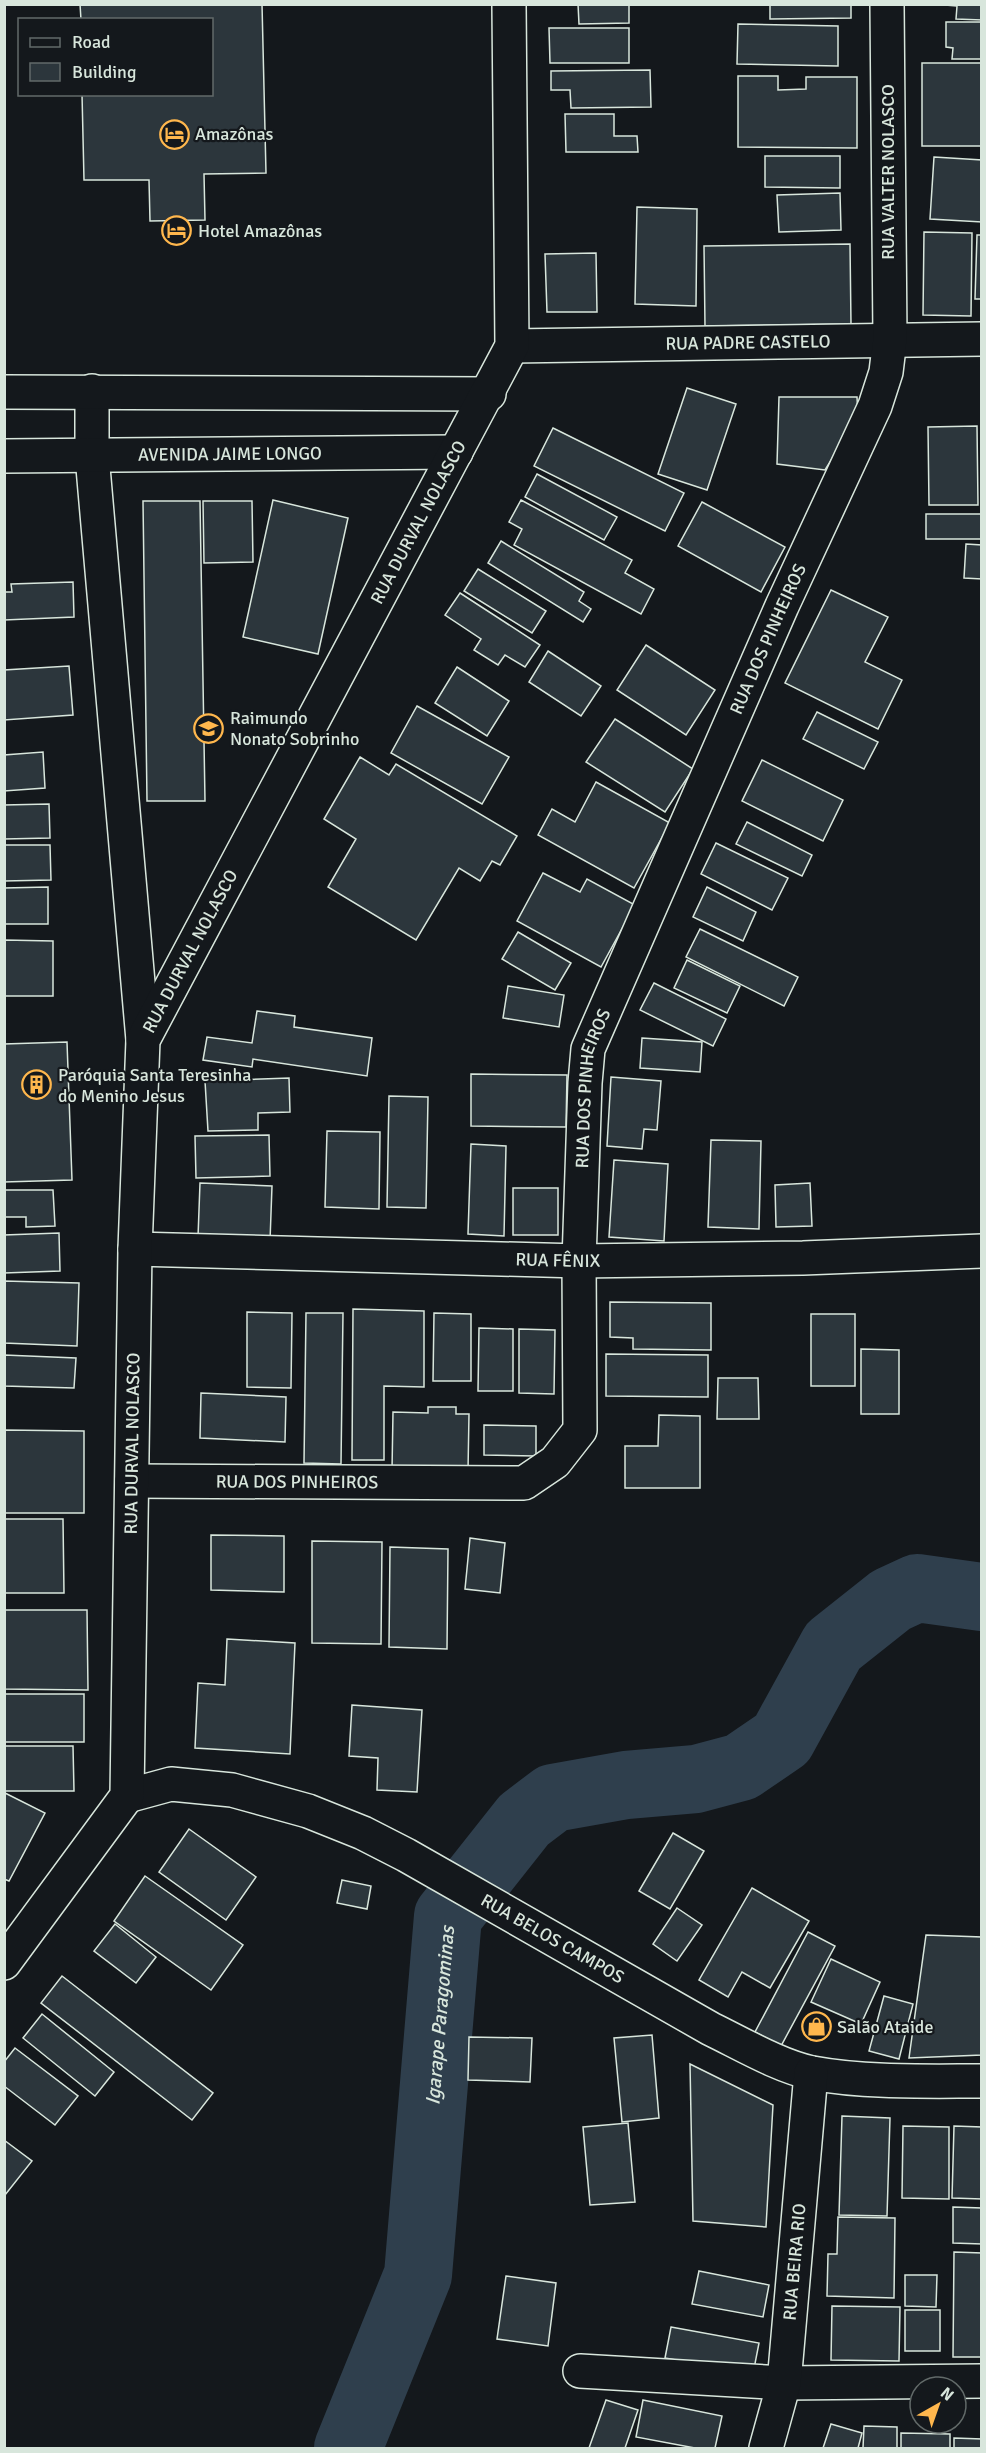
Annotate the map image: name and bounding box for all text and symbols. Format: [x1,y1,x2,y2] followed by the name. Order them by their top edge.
[18,18,213,96] legend
[72,31,111,53] text: Road
[72,61,136,83] text: Building
[877,84,899,260] street label: RUA VALTER NOLASCO
[158,118,190,150] hotel icon: Amazônas
[195,123,274,145] place label: Amazônas
[161,215,193,247] hotel icon: Hotel Amazônas
[198,220,322,242] place label: Hotel Amazônas
[665,330,831,355] street label: RUA PADRE CASTELO
[366,437,471,608] street label: RUA DURVAL NOLASCO
[138,442,322,466] street label: AVENIDA JAIME LONGO
[725,560,811,718] street label: RUA DOS PINHEIROS
[230,707,359,750] place label: Raimundo Nonato Sobrinho
[193,712,225,744] school or university icon: Raimundo Nonato Sobrinho
[138,866,243,1037] street label: RUA DURVAL NOLASCO
[571,1005,615,1169] street label: RUA DOS PINHEIROS
[58,1064,251,1107] place label: Paróquia Santa Teresinha do Menino Jesus
[21,1069,53,1101] building icon: Paróquia Santa Teresinha do Menino Jesus
[515,1248,601,1272] street label: RUA FÊNIX
[120,1352,144,1535] street label: RUA DURVAL NOLASCO
[216,1470,378,1493] street label: RUA DOS PINHEIROS
[477,1889,628,1988] street label: RUA BELOS CAMPOS
[420,1923,460,2106] water label: Igarape Paragominas
[800,2011,832,2043] shop icon: Salão Ataide
[837,2016,933,2038] place label: Salão Ataide
[778,2202,811,2321] street label: RUA BEIRA RIO
[908,2375,968,2435] north arrow
[936,2383,958,2406] text: N

